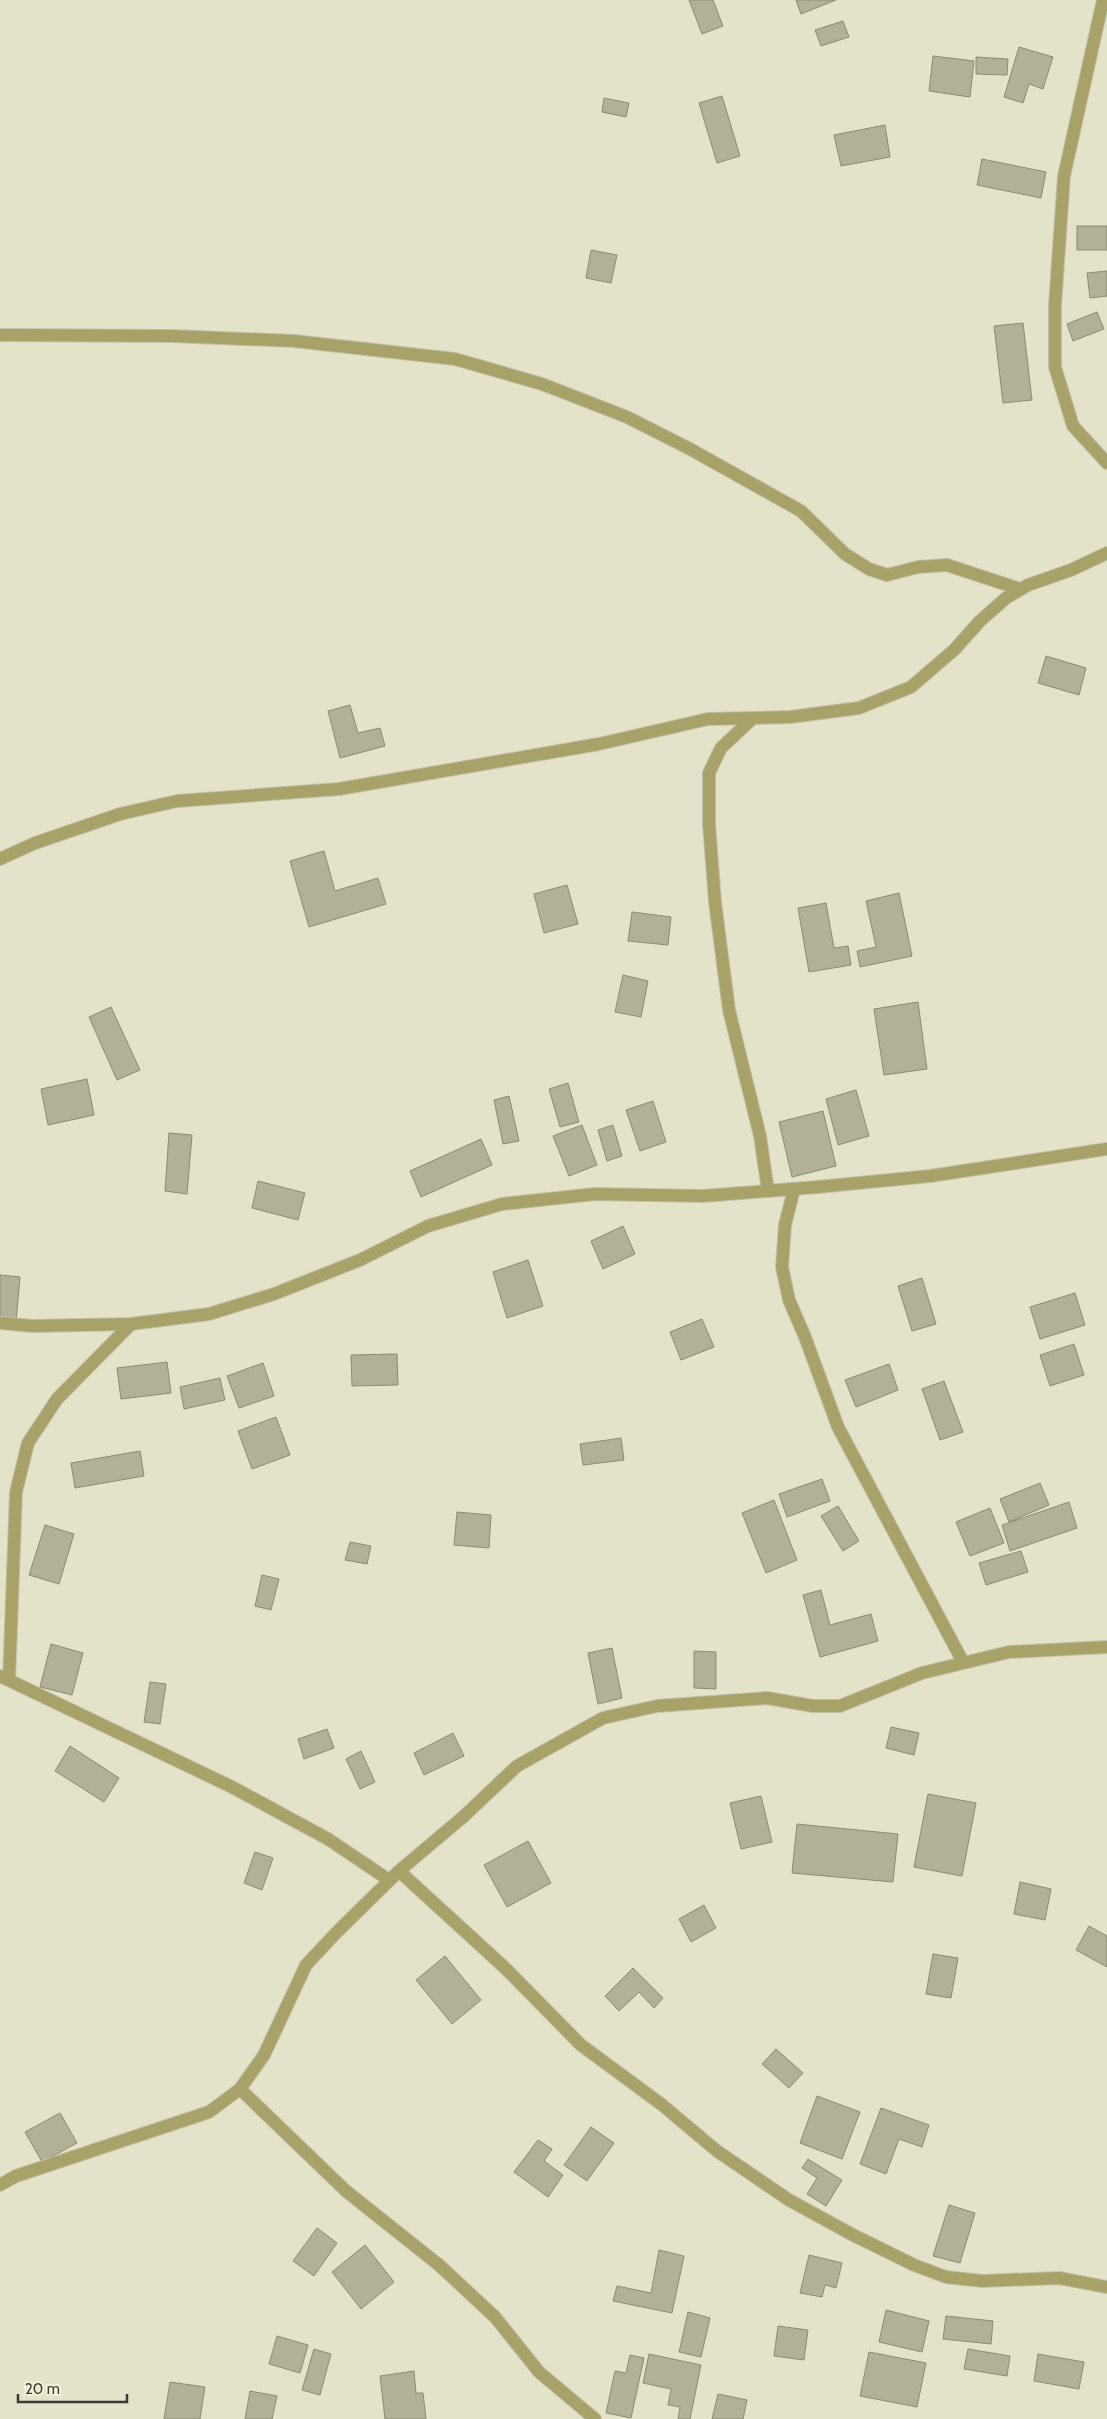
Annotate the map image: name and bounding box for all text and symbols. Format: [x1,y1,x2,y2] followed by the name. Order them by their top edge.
[18,2372,126,2404] scale bar
[25,2380,60,2398] text: 20 m

